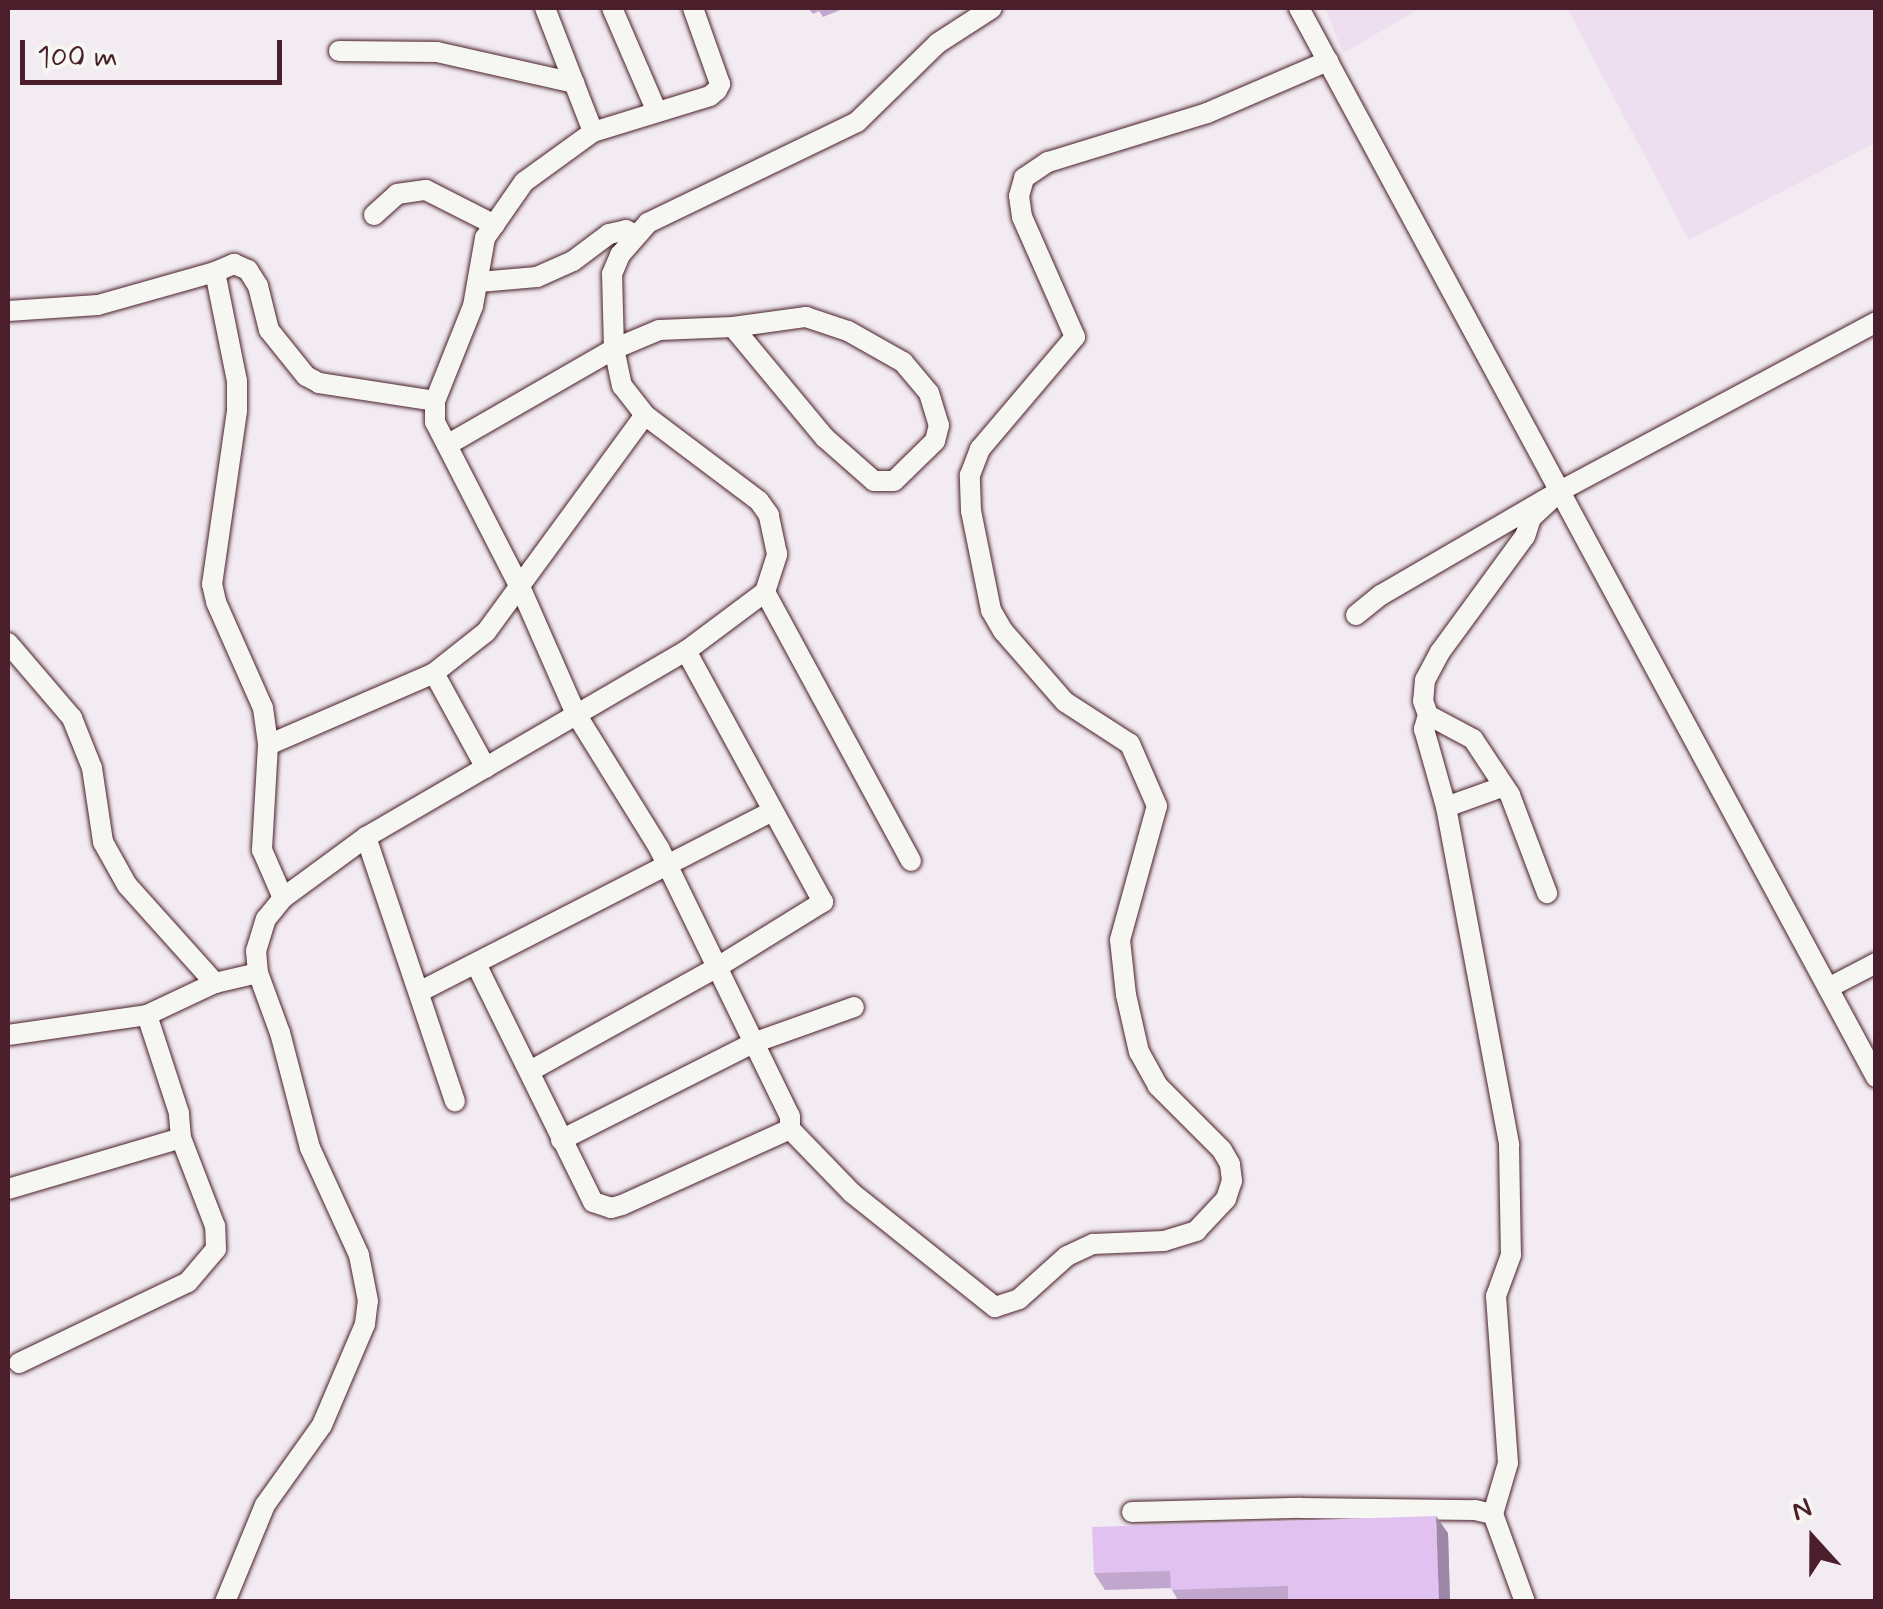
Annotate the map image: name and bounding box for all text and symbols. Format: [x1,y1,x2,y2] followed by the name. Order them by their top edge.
[25,20,288,82] scale bar
[37,38,118,77] text: 100 m
[1763,1489,1863,1589] north arrow
[1787,1490,1817,1531] text: N

